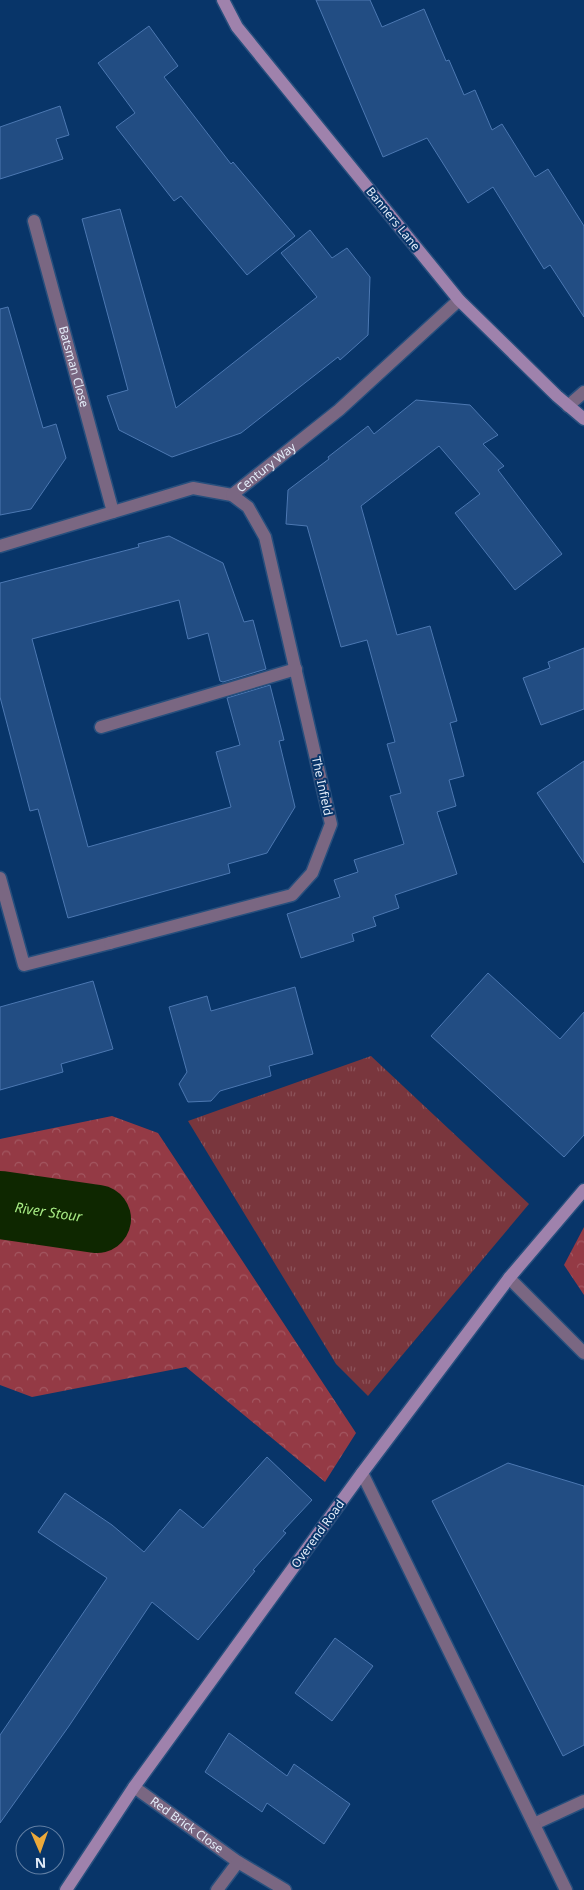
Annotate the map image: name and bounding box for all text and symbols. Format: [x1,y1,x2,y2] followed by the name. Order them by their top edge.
[362,183,424,254] street label: Banners Lane
[55,324,93,409] street label: Batsman Close
[233,438,300,496] street label: Century Way
[308,755,337,817] street label: The Infield
[14,1197,84,1226] water label: River Stour
[287,1496,348,1571] street label: Overend Road
[147,1792,227,1857] street label: Red Brick Close
[15,1825,65,1875] north arrow
[34,1854,46,1873] text: N

